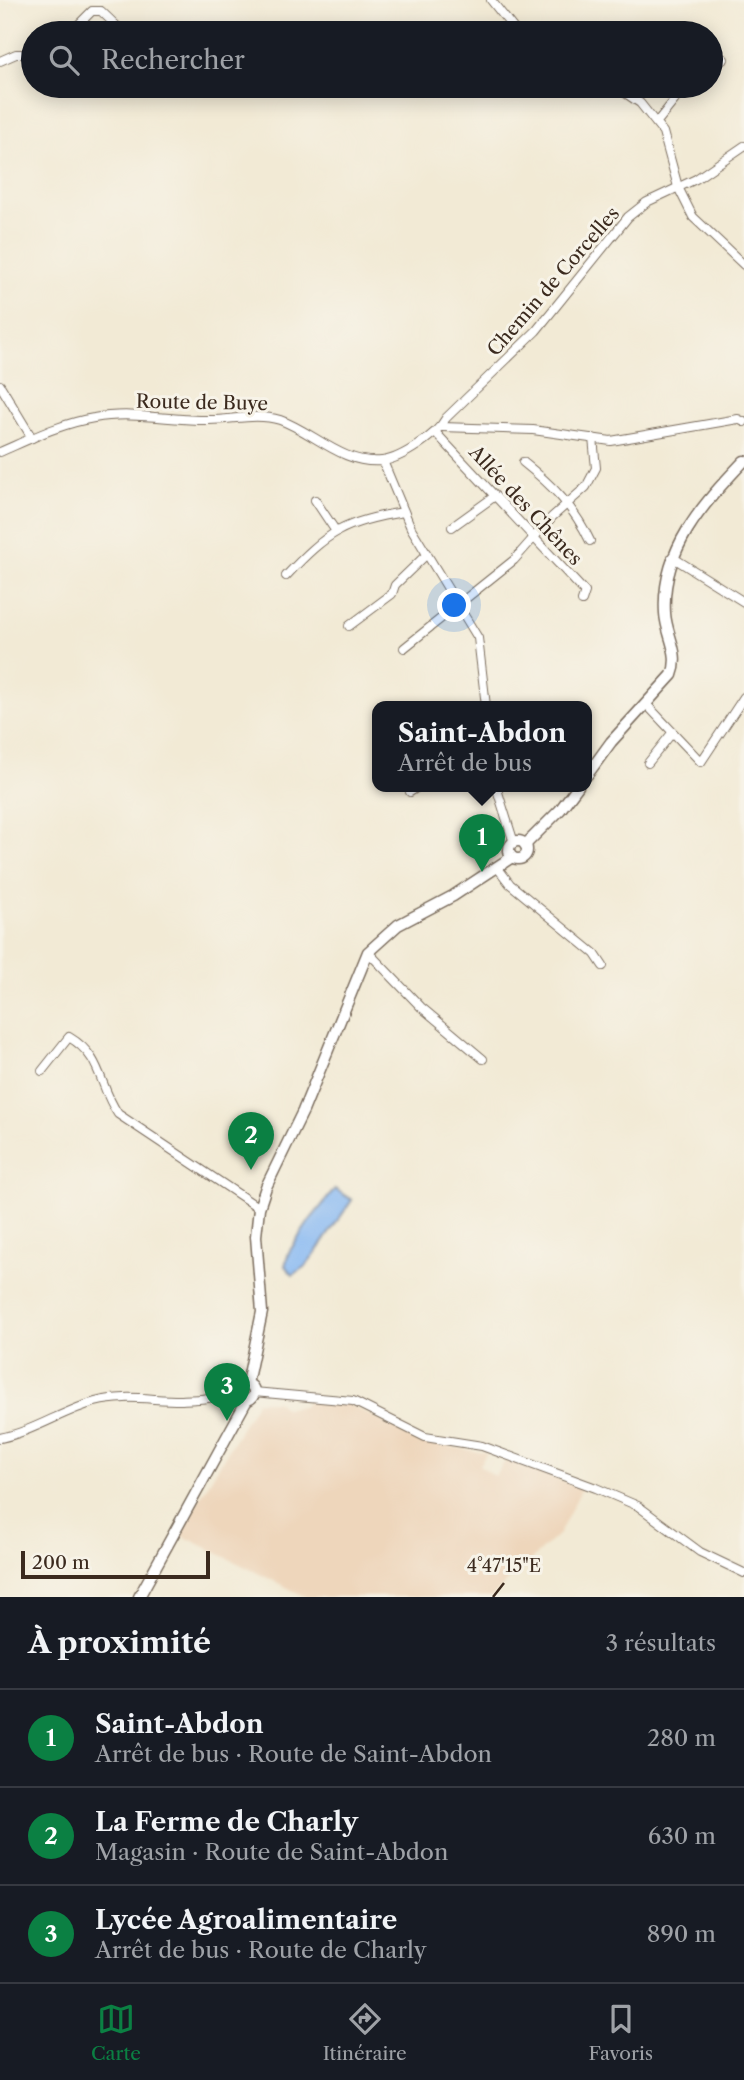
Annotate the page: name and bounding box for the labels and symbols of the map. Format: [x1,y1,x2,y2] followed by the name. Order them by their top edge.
[482,202,624,360] street label: Chemin de Corcelles
[136,390,268,415] street label: Route de Buye
[464,440,587,570] street label: Allée des Chênes
[437,588,471,622] your location
[459,814,505,872] pin: 1
[228,1112,274,1170] pin: 2
[204,1363,250,1421] pin: 3
[21,1548,210,1580] scale bar
[467,1555,541,1577] text: 4°47'15"E

